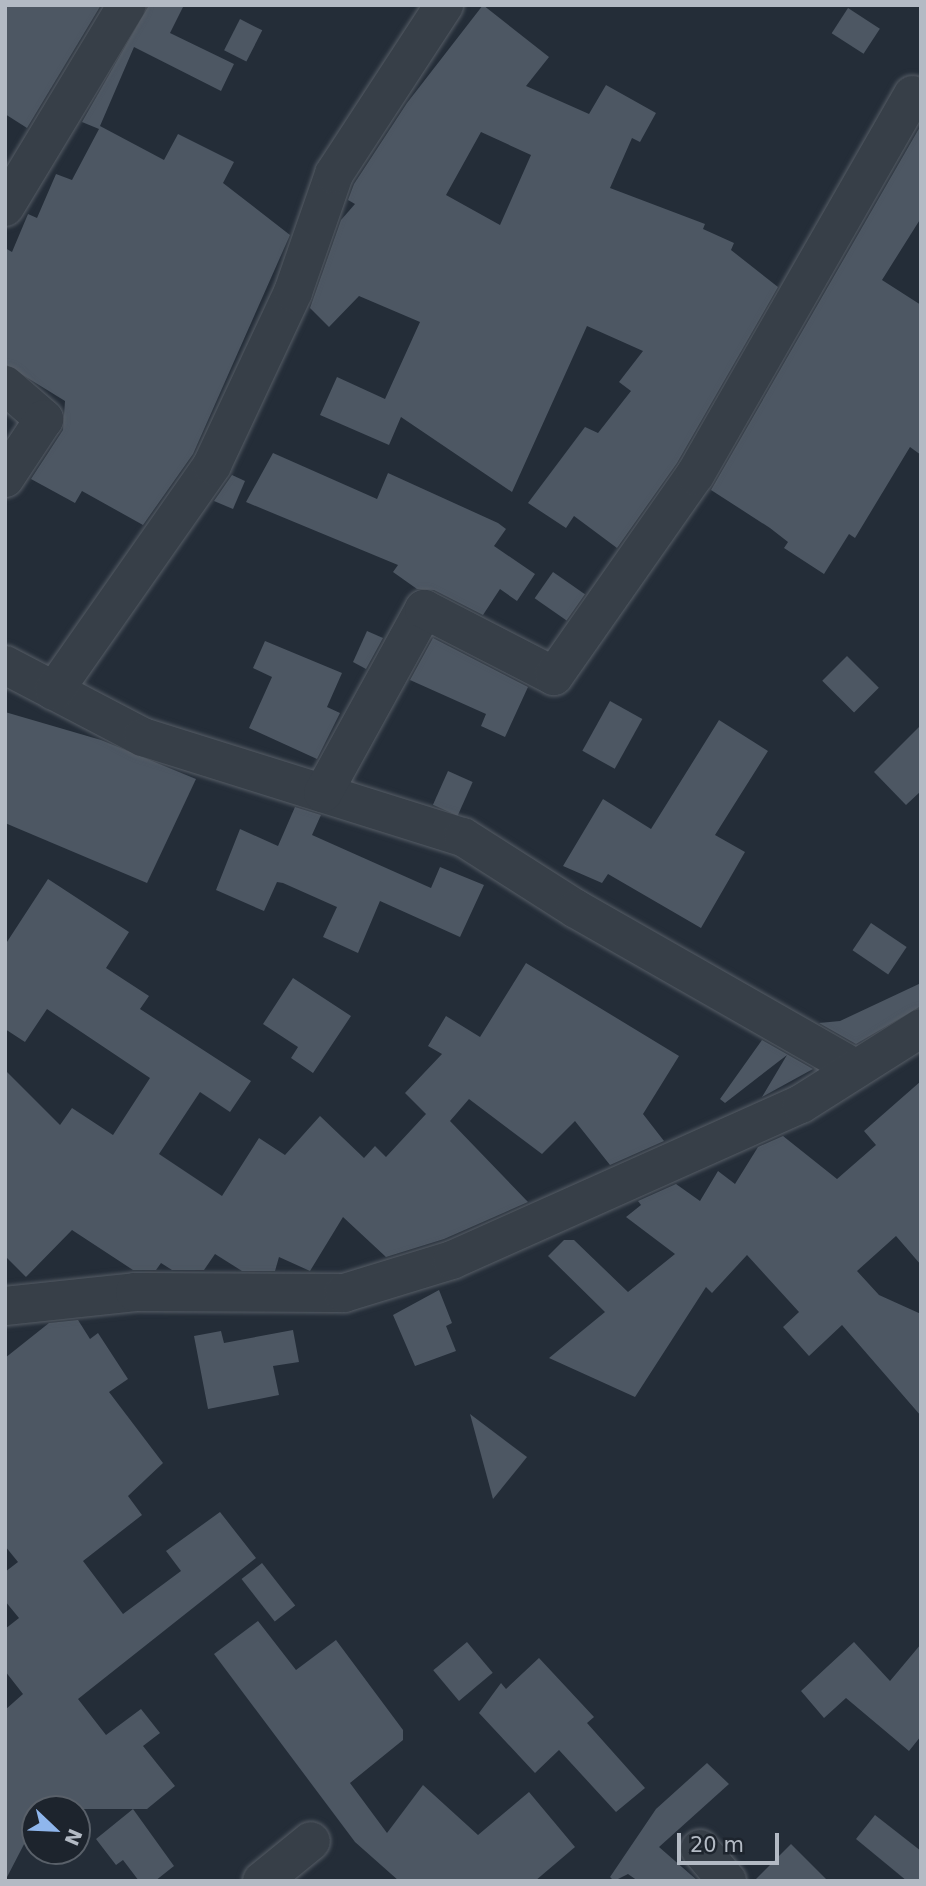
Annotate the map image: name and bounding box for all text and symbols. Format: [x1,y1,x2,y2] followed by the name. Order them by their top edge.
[21,1795,91,1865] north arrow
[681,1820,782,1864] scale bar
[60,1826,87,1849] text: N
[690,1833,744,1857] text: 20 m

